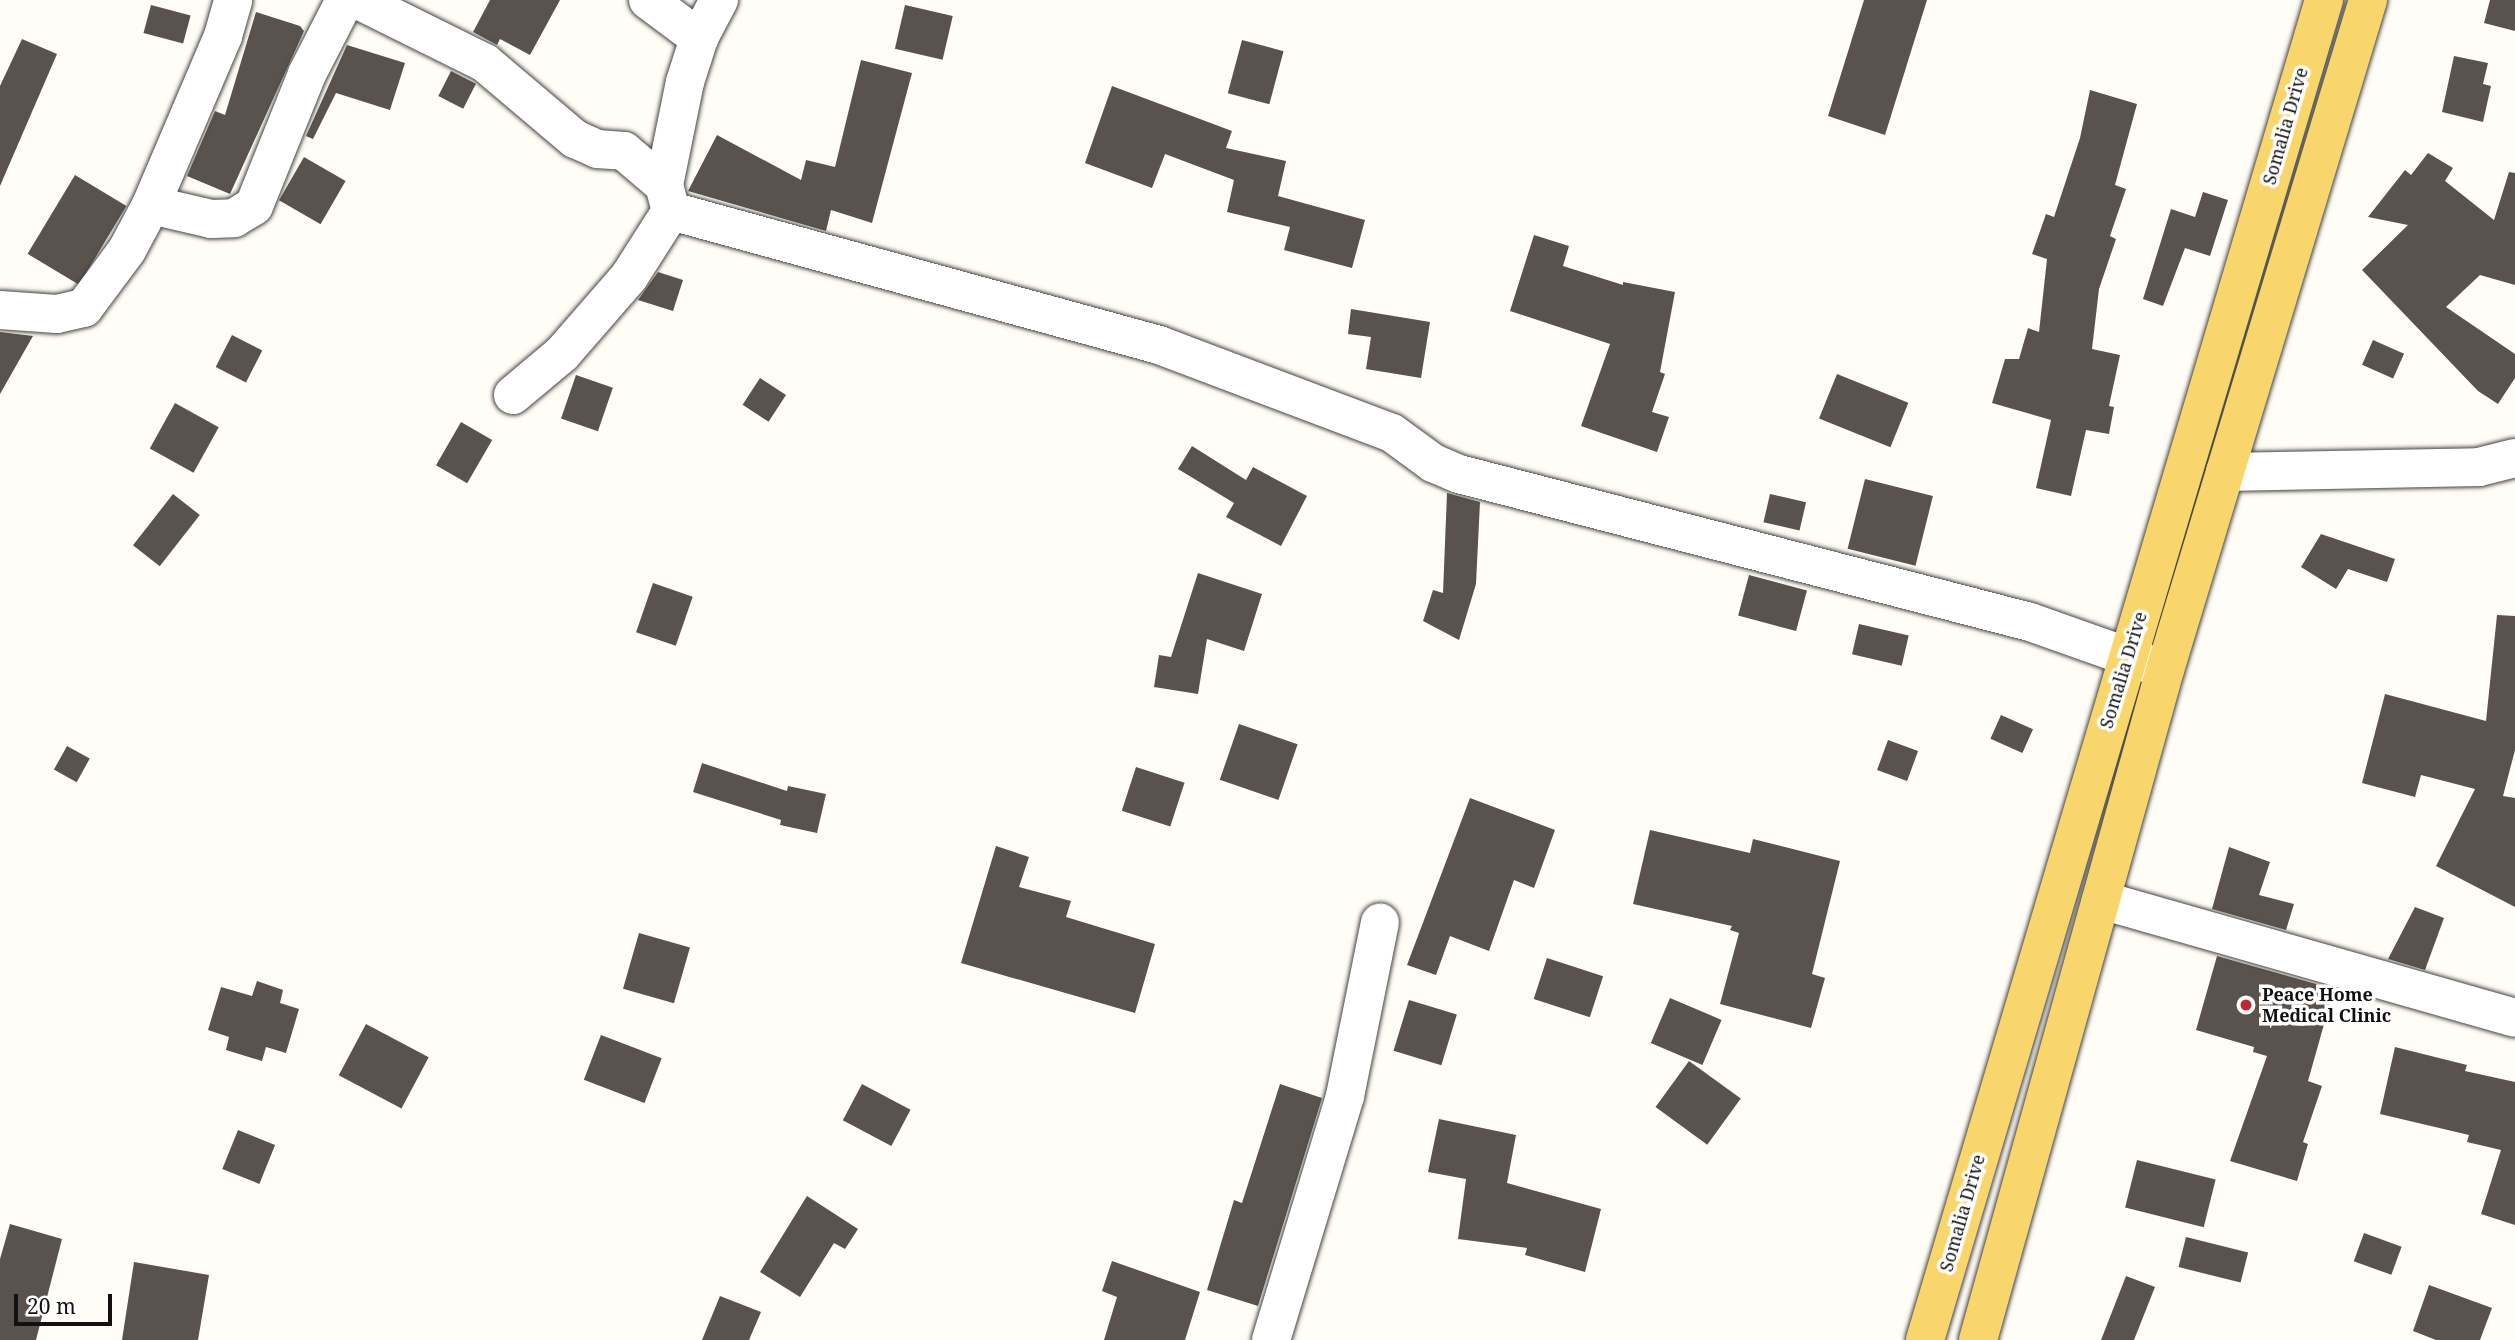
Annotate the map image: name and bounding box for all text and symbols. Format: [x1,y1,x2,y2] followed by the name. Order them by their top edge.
[2258,65,2312,187] street label: Somalia Drive
[2095,609,2151,731] street label: Somalia Drive
[2262,984,2391,1026] place label: Peace Home Medical Clinic
[2236,995,2256,1015] marker: Peace Home Medical Clinic
[1935,1152,1989,1274] street label: Somalia Drive
[18,1280,116,1324] scale bar
[27,1292,76,1320] text: 20 m

